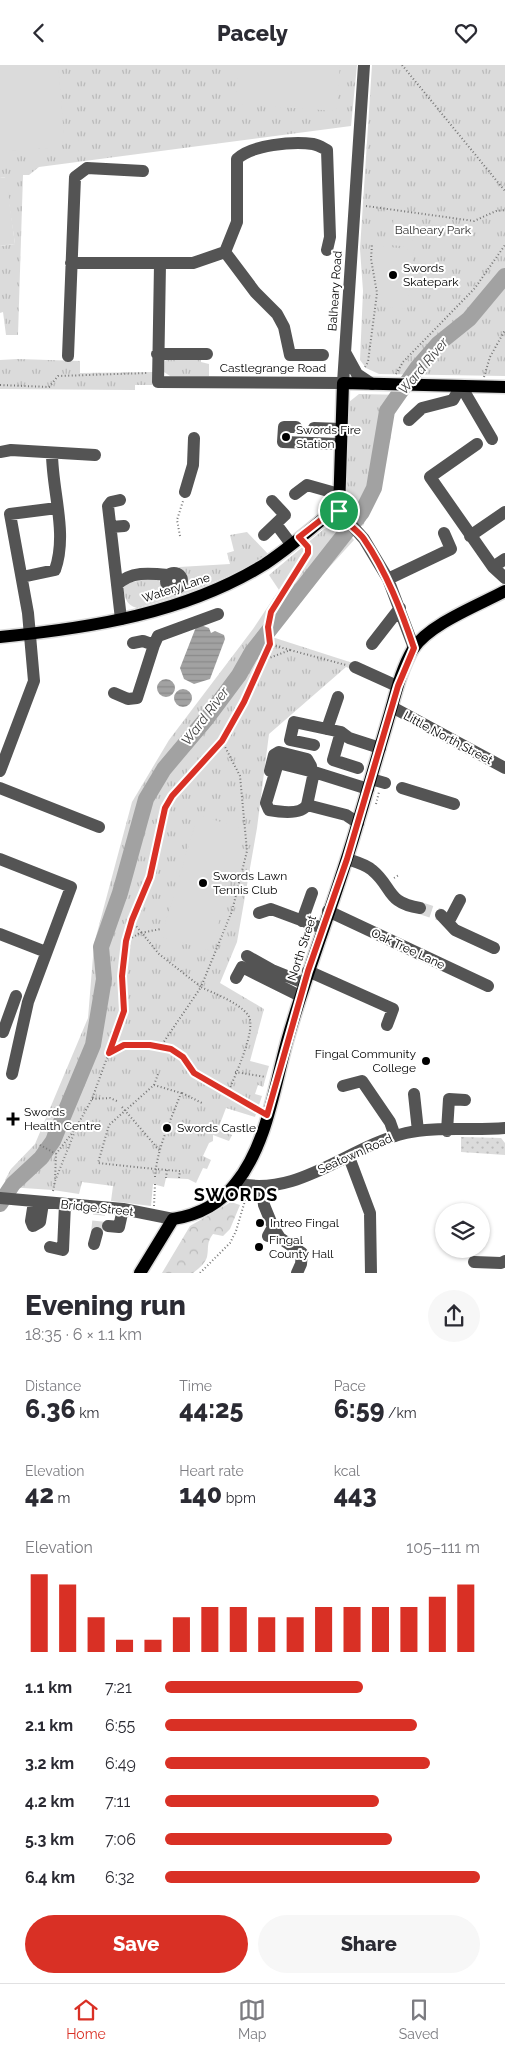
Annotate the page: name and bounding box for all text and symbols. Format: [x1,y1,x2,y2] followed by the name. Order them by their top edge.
[25,19,53,47] icon: back
[452,19,480,47] icon: heart
[217,20,288,46] text: Pacely
[395,223,472,237] park label: Balheary Park
[325,250,345,332] street label: Balheary Road
[403,261,459,289] place label: Swords Skatepark
[387,269,399,281] marker: Swords Skatepark
[395,334,452,397] water label: Ward River
[220,361,326,375] street label: Castlegrange Road
[296,423,361,451] place label: Swords Fire Station
[280,431,292,443] marker: Swords Fire Station
[318,490,360,532] pin
[325,497,353,525] icon: arrive
[140,570,212,606] street label: Watery Lane
[178,683,233,748] water label: Ward River
[401,709,495,767] street label: Little North Street
[213,869,287,897] place label: Swords Lawn Tennis Club
[197,877,209,889] marker: Swords Lawn Tennis Club
[285,914,319,982] street label: North Street
[369,926,447,972] street label: Oak Tree Lane
[315,1047,416,1075] place label: Fingal Community College
[420,1055,432,1067] marker: Fingal Community College
[24,1105,101,1133] place label: Swords Health Centre
[6,1112,20,1126] marker: Swords Health Centre
[177,1121,256,1135] place label: Swords Castle
[161,1122,173,1134] marker: Swords Castle
[315,1131,395,1177] street label: Seatown Road
[194,1184,278,1205] district label: SWORDS
[60,1197,134,1219] street label: Bridge Street
[435,1203,490,1258] map controls
[435,1203,490,1258] button: layers
[270,1216,340,1230] place label: Intreo Fingal
[254,1217,266,1229] marker: Intreo Fingal
[269,1233,334,1261] place label: Fingal County Hall
[253,1241,265,1253] marker: Fingal County Hall
[25,1289,186,1322] text: Evening run
[428,1290,480,1342] button: share
[25,1325,142,1344] text: 18:35 · 6 × 1.1 km
[25,1378,81,1394] text: Distance
[179,1378,212,1394] text: Time
[334,1378,366,1394] text: Pace
[25,1394,76,1424] text: 6.36
[179,1394,244,1424] text: 44:25
[334,1394,384,1424] text: 6:59
[76,1405,99,1421] text: km
[384,1405,417,1421] text: /km
[25,1463,84,1479] text: Elevation
[179,1463,244,1479] text: Heart rate
[334,1463,360,1479] text: kcal
[25,1479,54,1509] text: 42
[179,1479,222,1509] text: 140
[334,1479,377,1509] text: 443
[54,1490,70,1506] text: m
[222,1490,256,1506] text: bpm
[25,1538,93,1557] text: Elevation
[406,1538,480,1557] text: 105–111 m
[25,1678,72,1697] text: 1.1 km
[105,1678,132,1697] text: 7:21
[25,1716,73,1735] text: 2.1 km
[105,1716,135,1735] text: 6:55
[25,1754,74,1773] text: 3.2 km
[105,1754,136,1773] text: 6:49
[25,1792,74,1811] text: 4.2 km
[105,1792,130,1811] text: 7:11
[25,1830,74,1849] text: 5.3 km
[105,1830,136,1849] text: 7:06
[25,1868,75,1887] text: 6.4 km
[105,1868,135,1887] text: 6:32
[25,1915,248,1973] button: Save
[258,1915,480,1973] button: Share
[66,1996,106,2042] tab: Home
[238,1996,267,2042] tab: Map
[399,1996,439,2042] tab: Saved

